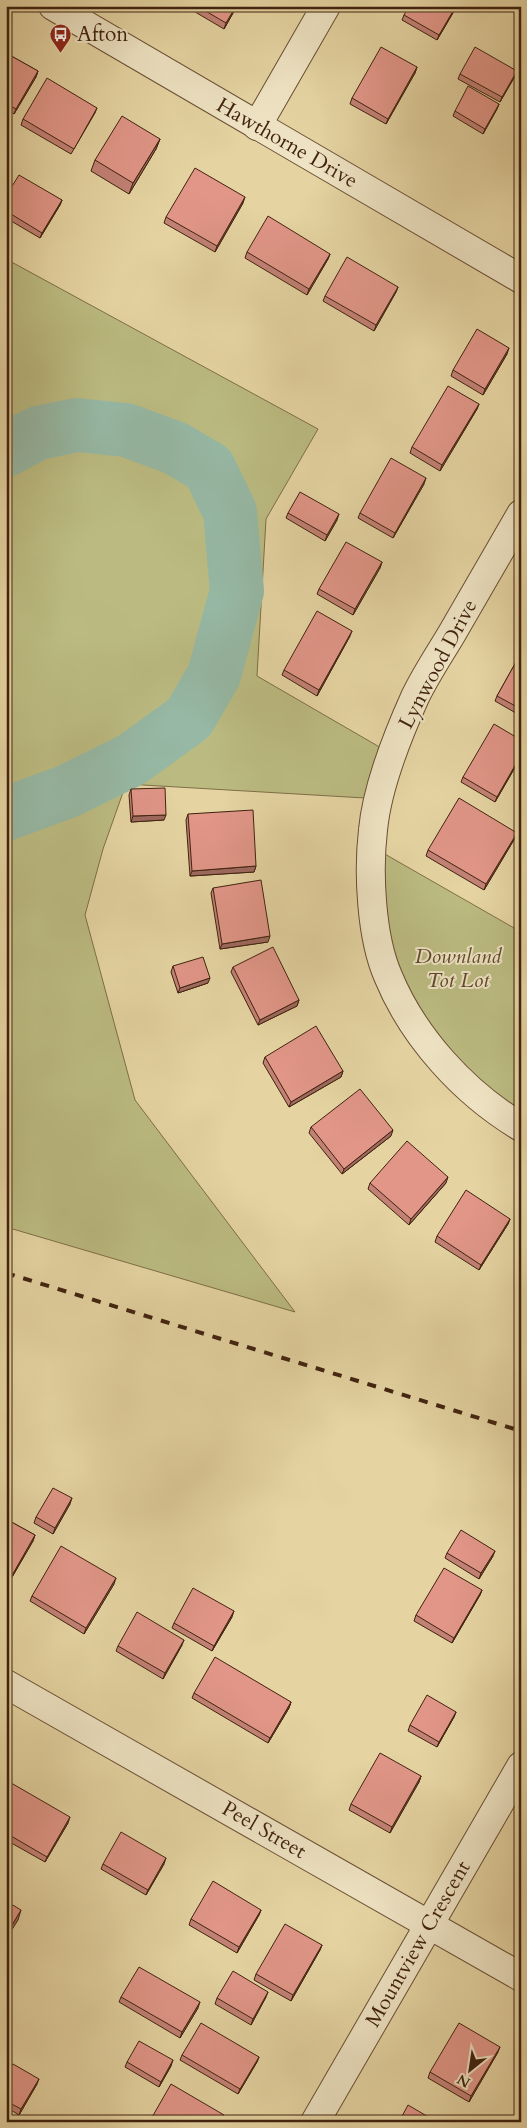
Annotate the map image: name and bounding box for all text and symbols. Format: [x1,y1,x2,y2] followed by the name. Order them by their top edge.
[77,20,128,49] place label: Afton
[49,22,73,53] bus stop icon: Afton
[211,91,363,195] street label: Hawthorne Drive
[392,594,484,734] street label: Lynwood Drive
[415,942,502,995] park label: Downland Tot Lot
[216,1794,312,1866] street label: Peel Street
[359,1855,478,2033] street label: Mountview Crescent
[444,2046,494,2096] north arrow
[454,2070,474,2092] text: N

